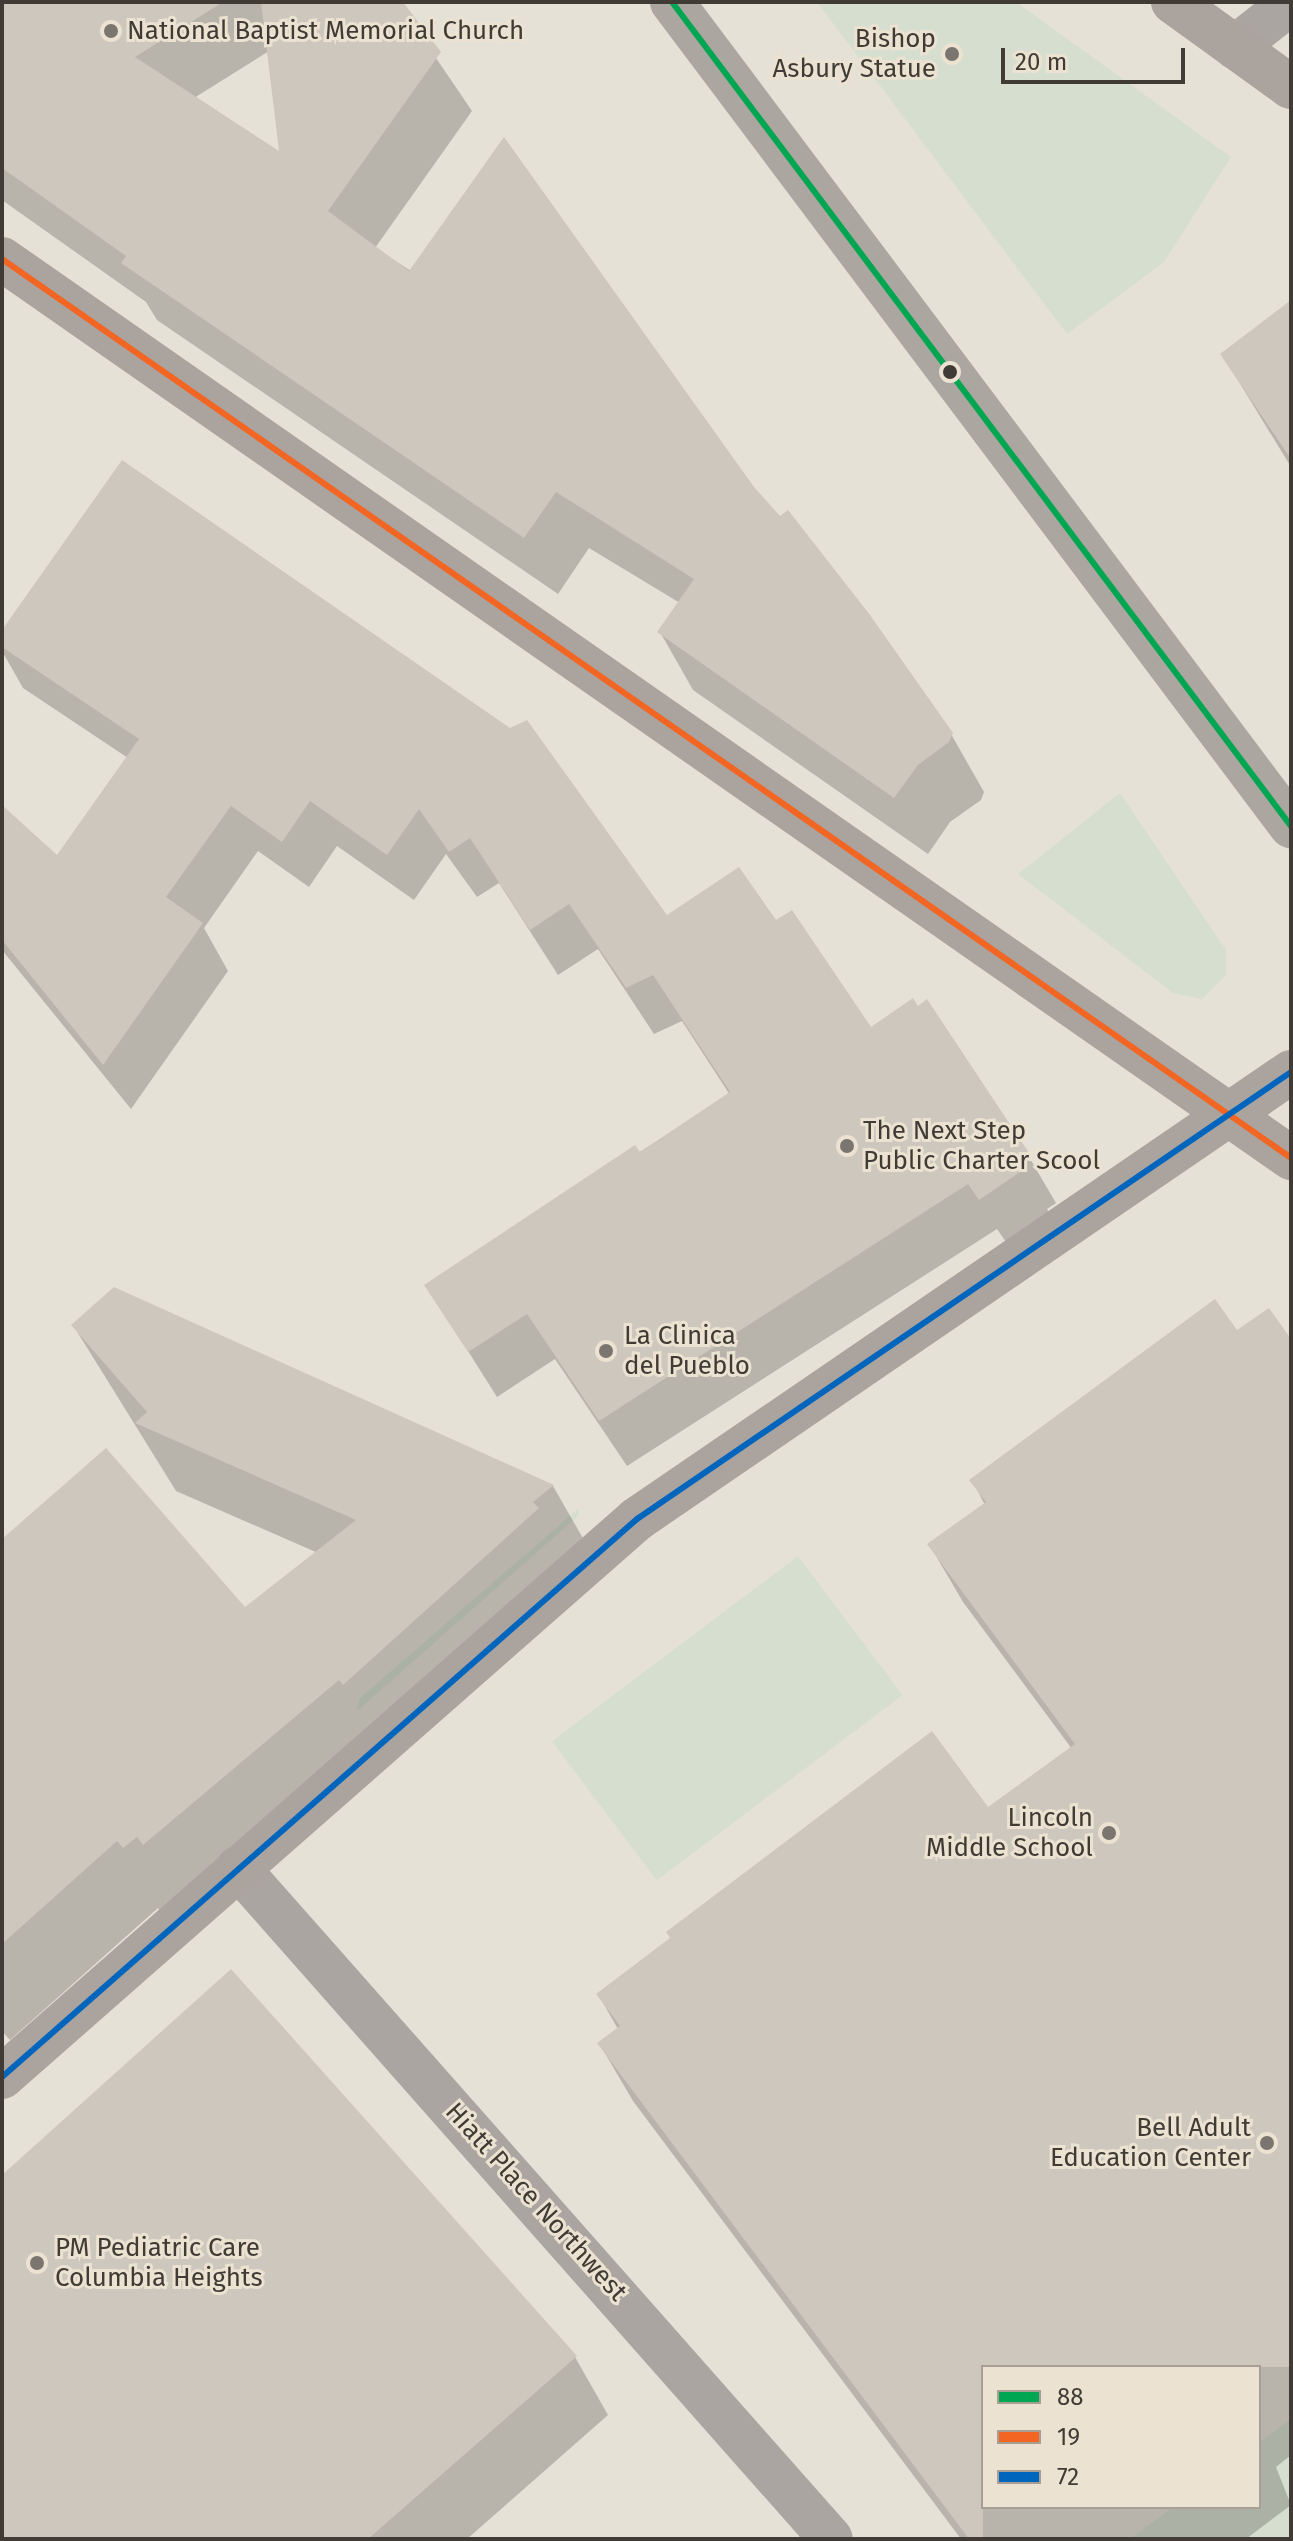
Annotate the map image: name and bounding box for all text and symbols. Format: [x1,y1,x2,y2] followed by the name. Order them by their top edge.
[127,15,524,47] place label: National Baptist Memorial Church
[102,22,120,40] marker: National Baptist Memorial Church
[772,23,936,84] place label: Bishop Asbury Statue
[1005,32,1189,82] scale bar
[943,45,961,63] marker: Bishop Asbury Statue
[1015,48,1067,76] text: 20 m
[942,364,958,380] unlabelled marker
[863,1115,1100,1176] place label: The Next Step Public Charter Scool
[838,1137,856,1155] marker: The Next Step Public Charter Scool
[624,1320,750,1382] place label: La Clinica del Pueblo
[595,1340,617,1362] marker: La Clinica del Pueblo
[926,1802,1093,1864] place label: Lincoln Middle School
[1100,1824,1118,1842] marker: Lincoln Middle School
[439,2096,633,2308] street label: Hiatt Place Northwest
[1050,2112,1251,2174] place label: Bell Adult Education Center
[1258,2134,1276,2152] marker: Bell Adult Education Center
[55,2232,263,2294] place label: PM Pediatric Care Columbia Heights
[26,2252,48,2274] marker: PM Pediatric Care Columbia Heights
[981,2365,1261,2509] legend
[1057,2383,1083,2411] text: 88
[1057,2423,1080,2451] text: 19
[1057,2463,1079,2491] text: 72

